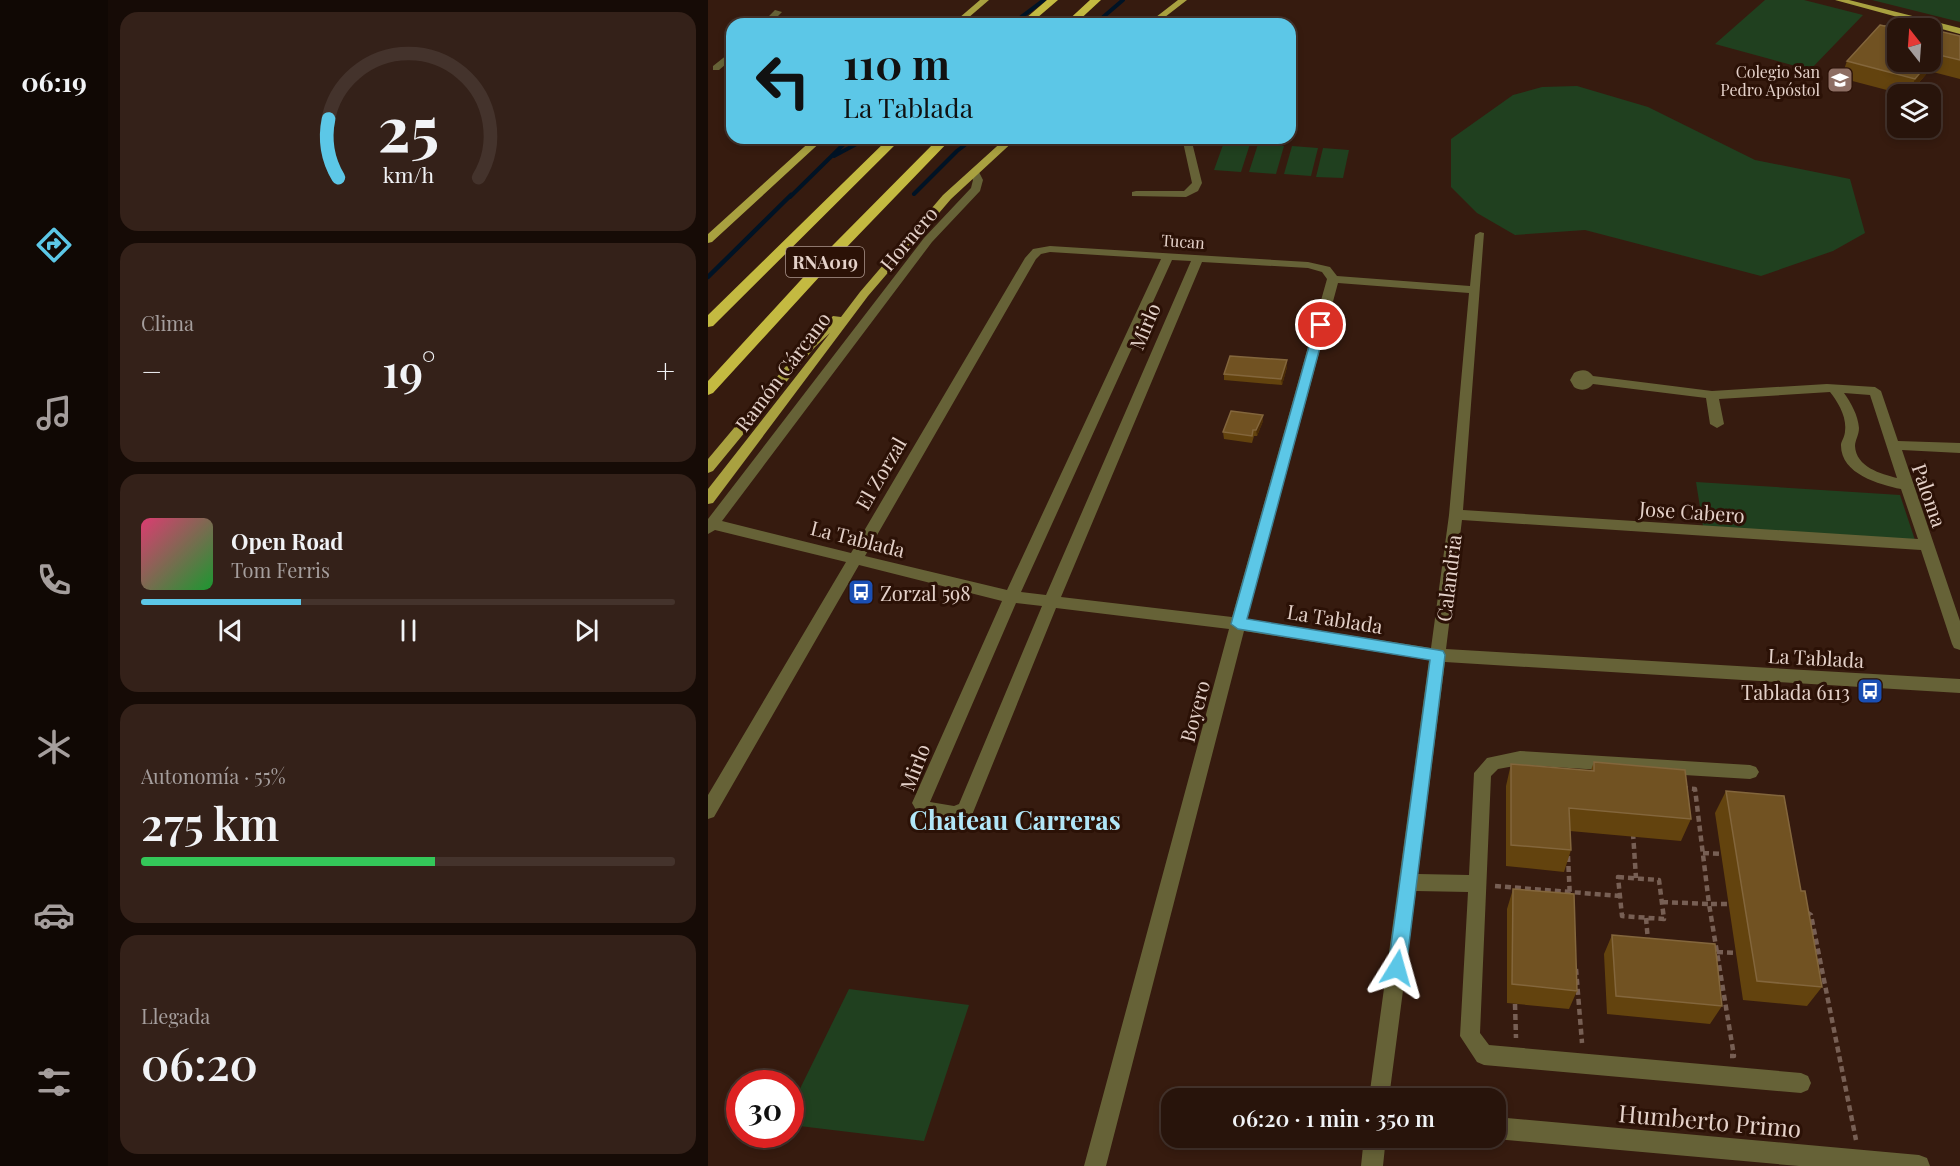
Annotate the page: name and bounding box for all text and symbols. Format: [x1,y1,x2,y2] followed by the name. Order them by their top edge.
[1887,18,1941,72] north arrow
[1887,18,1941,138] map controls
[843,35,950,91] text: 110 m
[744,42,822,120] icon: left
[1720,61,1820,100] place label: Colegio San Pedro Apóstol
[21,63,87,99] text: 06:19
[1825,65,1855,95] school or university icon: Colegio San Pedro Apóstol
[1887,84,1941,138] button: layers
[377,85,439,169] text: 25
[843,89,973,125] text: La Tablada
[382,161,434,189] text: km/h
[873,200,943,276] street label: Hornero
[33,224,75,266] icon: directions
[1161,229,1206,253] street label: Tucan
[786,247,864,277] road number: RNA019
[1122,298,1166,353] street label: Mirlo
[1295,299,1346,350] pin
[728,306,836,436] street label: Ramón Cárcano
[1304,308,1337,341] icon: arrive
[141,309,194,336] text: Clima
[382,339,436,399] text: 19°
[141,348,162,392] text: −
[656,348,675,392] text: +
[33,392,75,434] icon: music
[848,431,912,514] street label: El Zorzal
[1907,460,1953,530] street label: Paloma
[1637,494,1746,528] street label: Jose Cabero
[808,513,908,563] street label: La Tablada
[231,526,343,556] text: Open Road
[1429,533,1467,623] street label: Calandria
[231,556,330,583] text: Tom Ferris
[33,559,75,601] icon: phone
[846,577,876,607] bus stop icon: Zorzal 598
[880,579,971,606] place label: Zorzal 598
[1285,597,1385,639] street label: La Tablada
[214,614,247,647] icon: previous
[392,614,425,647] icon: pause
[570,614,603,647] icon: next
[1767,641,1865,673] street label: La Tablada
[1855,676,1885,706] bus stop icon: Tablada 6113
[1173,677,1215,745] street label: Boyero
[1741,678,1850,705] place label: Tablada 6113
[33,726,75,768] icon: climate
[893,740,935,794] street label: Mirlo
[141,762,286,789] text: Autonomía · 55%
[141,792,279,852] text: 275 km
[909,802,1121,837] district label: Chateau Carreras
[33,894,75,936] icon: car
[1365,936,1429,1000] position arrow
[141,1002,210,1029] text: Llegada
[141,1032,258,1092] text: 06:20
[33,1061,75,1103] icon: filters
[726,1070,804,1148] speed limit sign: 30
[1617,1096,1803,1144] street label: Humberto Primo
[1232,1103,1435,1133] text: 06:20 · 1 min · 350 m

